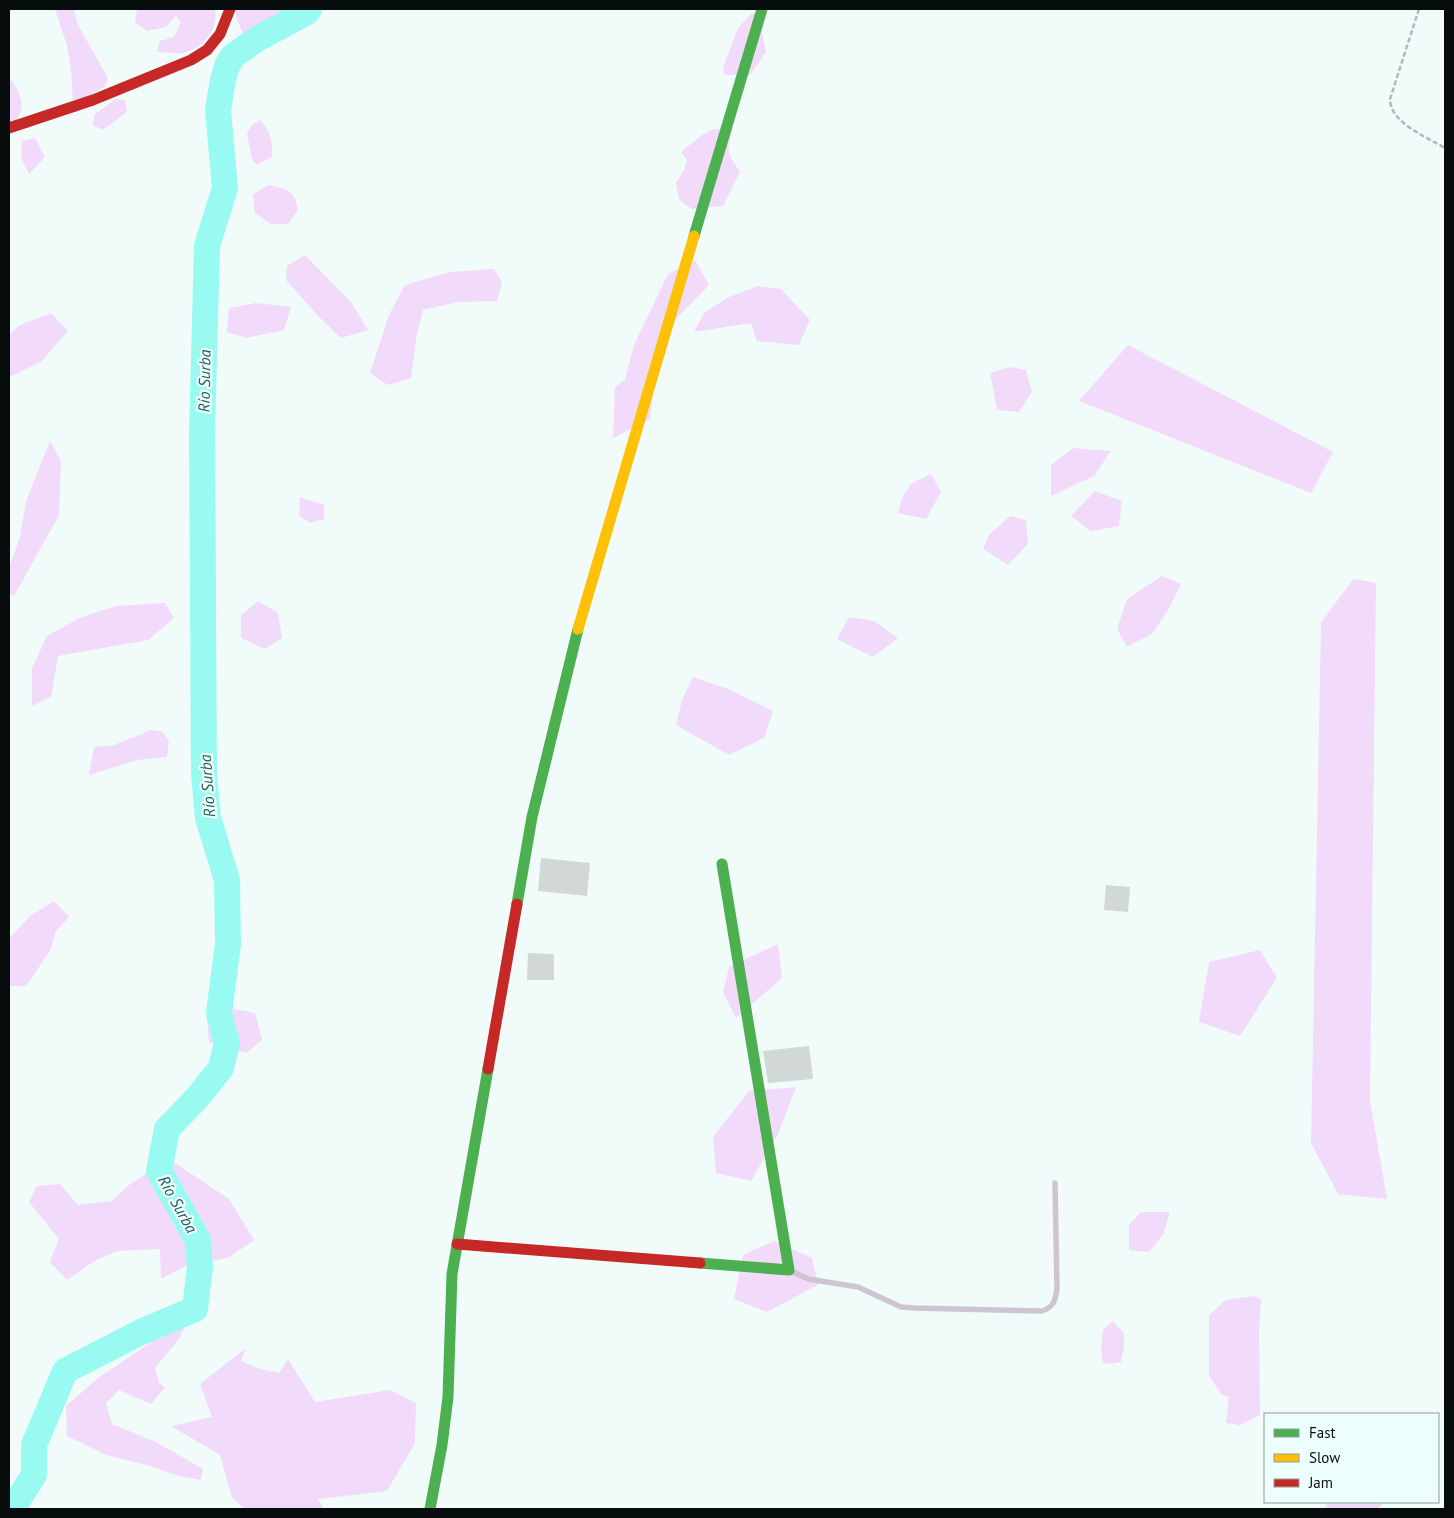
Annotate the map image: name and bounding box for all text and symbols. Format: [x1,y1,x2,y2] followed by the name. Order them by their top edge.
[193,349,215,413] water label: Río Surba
[195,754,219,818] water label: Río Surba
[154,1172,202,1237] water label: Río Surba
[1264,1413,1439,1503] legend
[1309,1423,1336,1442] text: Fast
[1309,1448,1340,1467] text: Slow
[1308,1473,1333,1492] text: Jam

